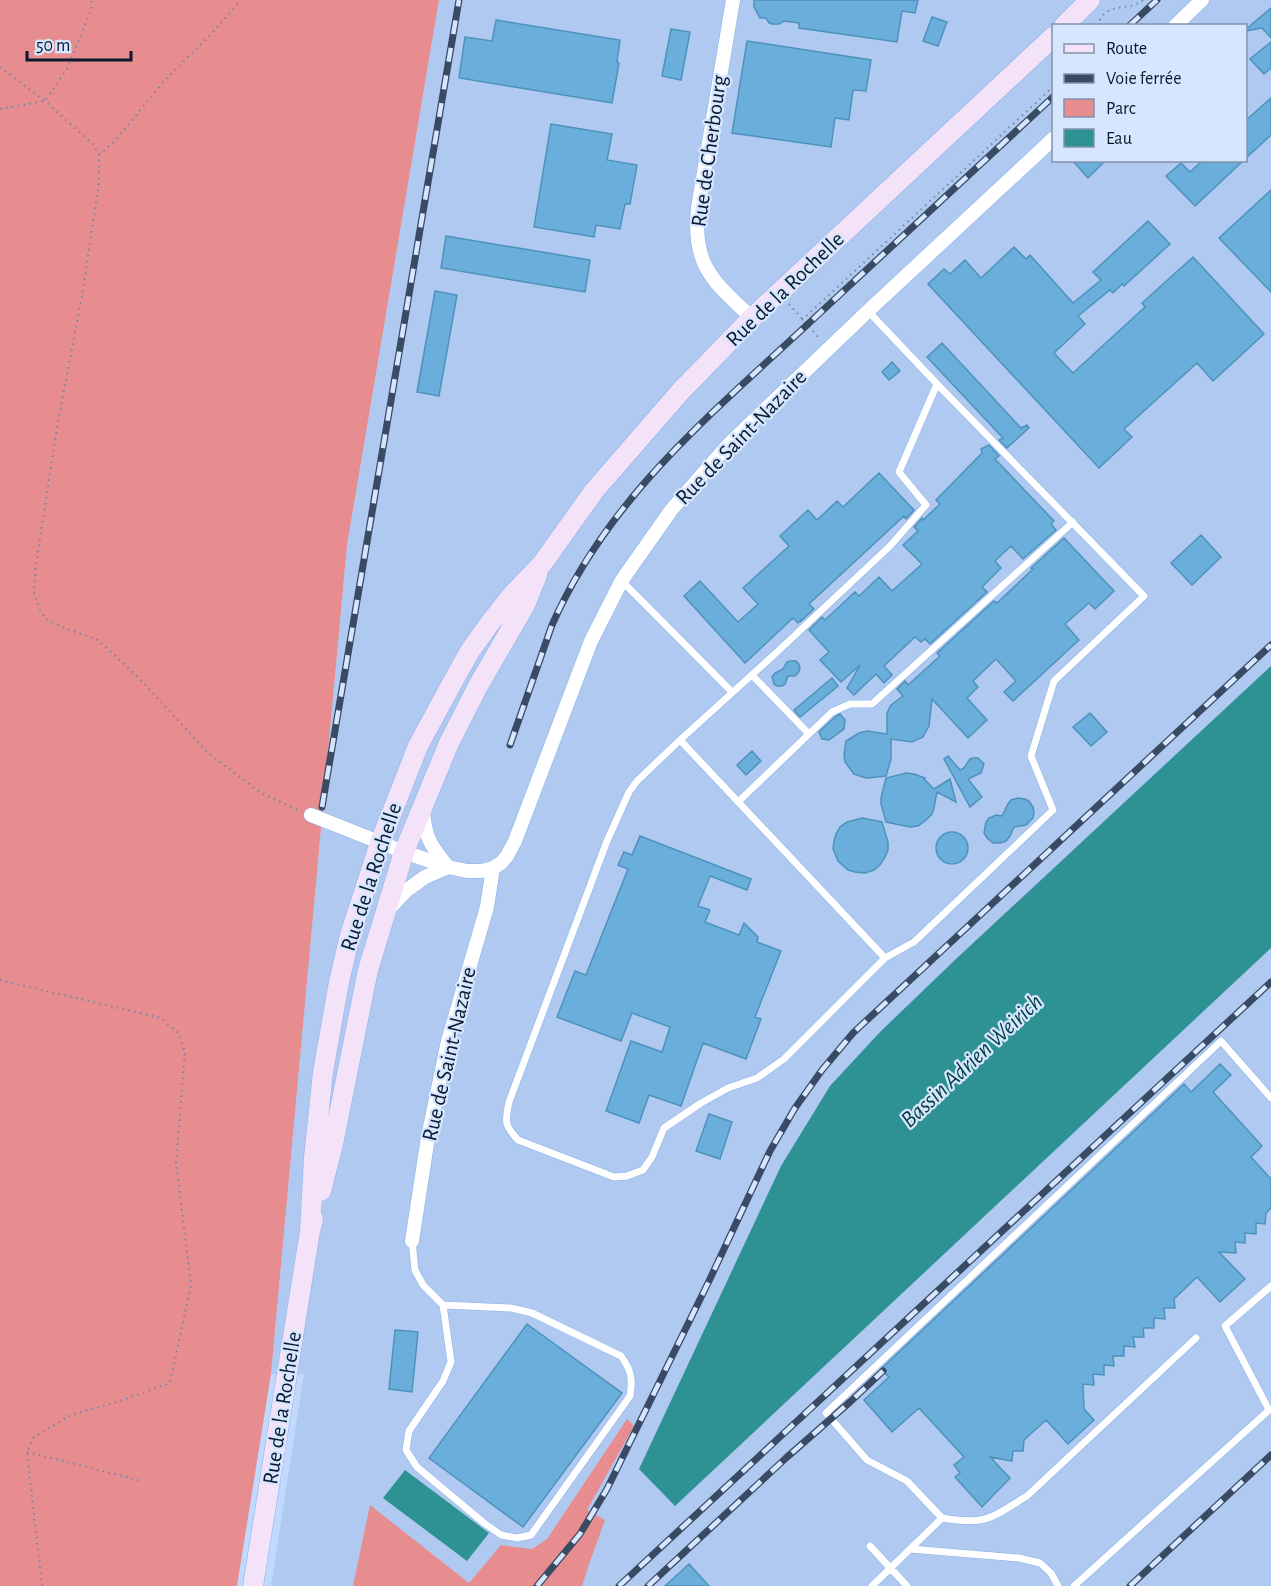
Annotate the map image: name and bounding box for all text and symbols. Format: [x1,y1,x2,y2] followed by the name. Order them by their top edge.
[27,24,130,62] scale bar
[1052,24,1247,162] legend
[36,37,70,55] text: 50 m
[1106,40,1147,58] text: Route
[1106,70,1181,88] text: Voie ferrée
[687,73,731,228] street label: Rue de Cherbourg
[1106,100,1136,118] text: Parc
[1106,130,1132,148] text: Eau
[722,227,848,351] street label: Rue de la Rochelle
[671,365,811,509] street label: Rue de Saint-Nazaire
[337,800,405,954] street label: Rue de la Rochelle
[418,965,480,1143] street label: Rue de Saint-Nazaire
[897,990,1047,1132] water label: Bassin Adrien Weirich
[259,1330,305,1486] street label: Rue de la Rochelle

